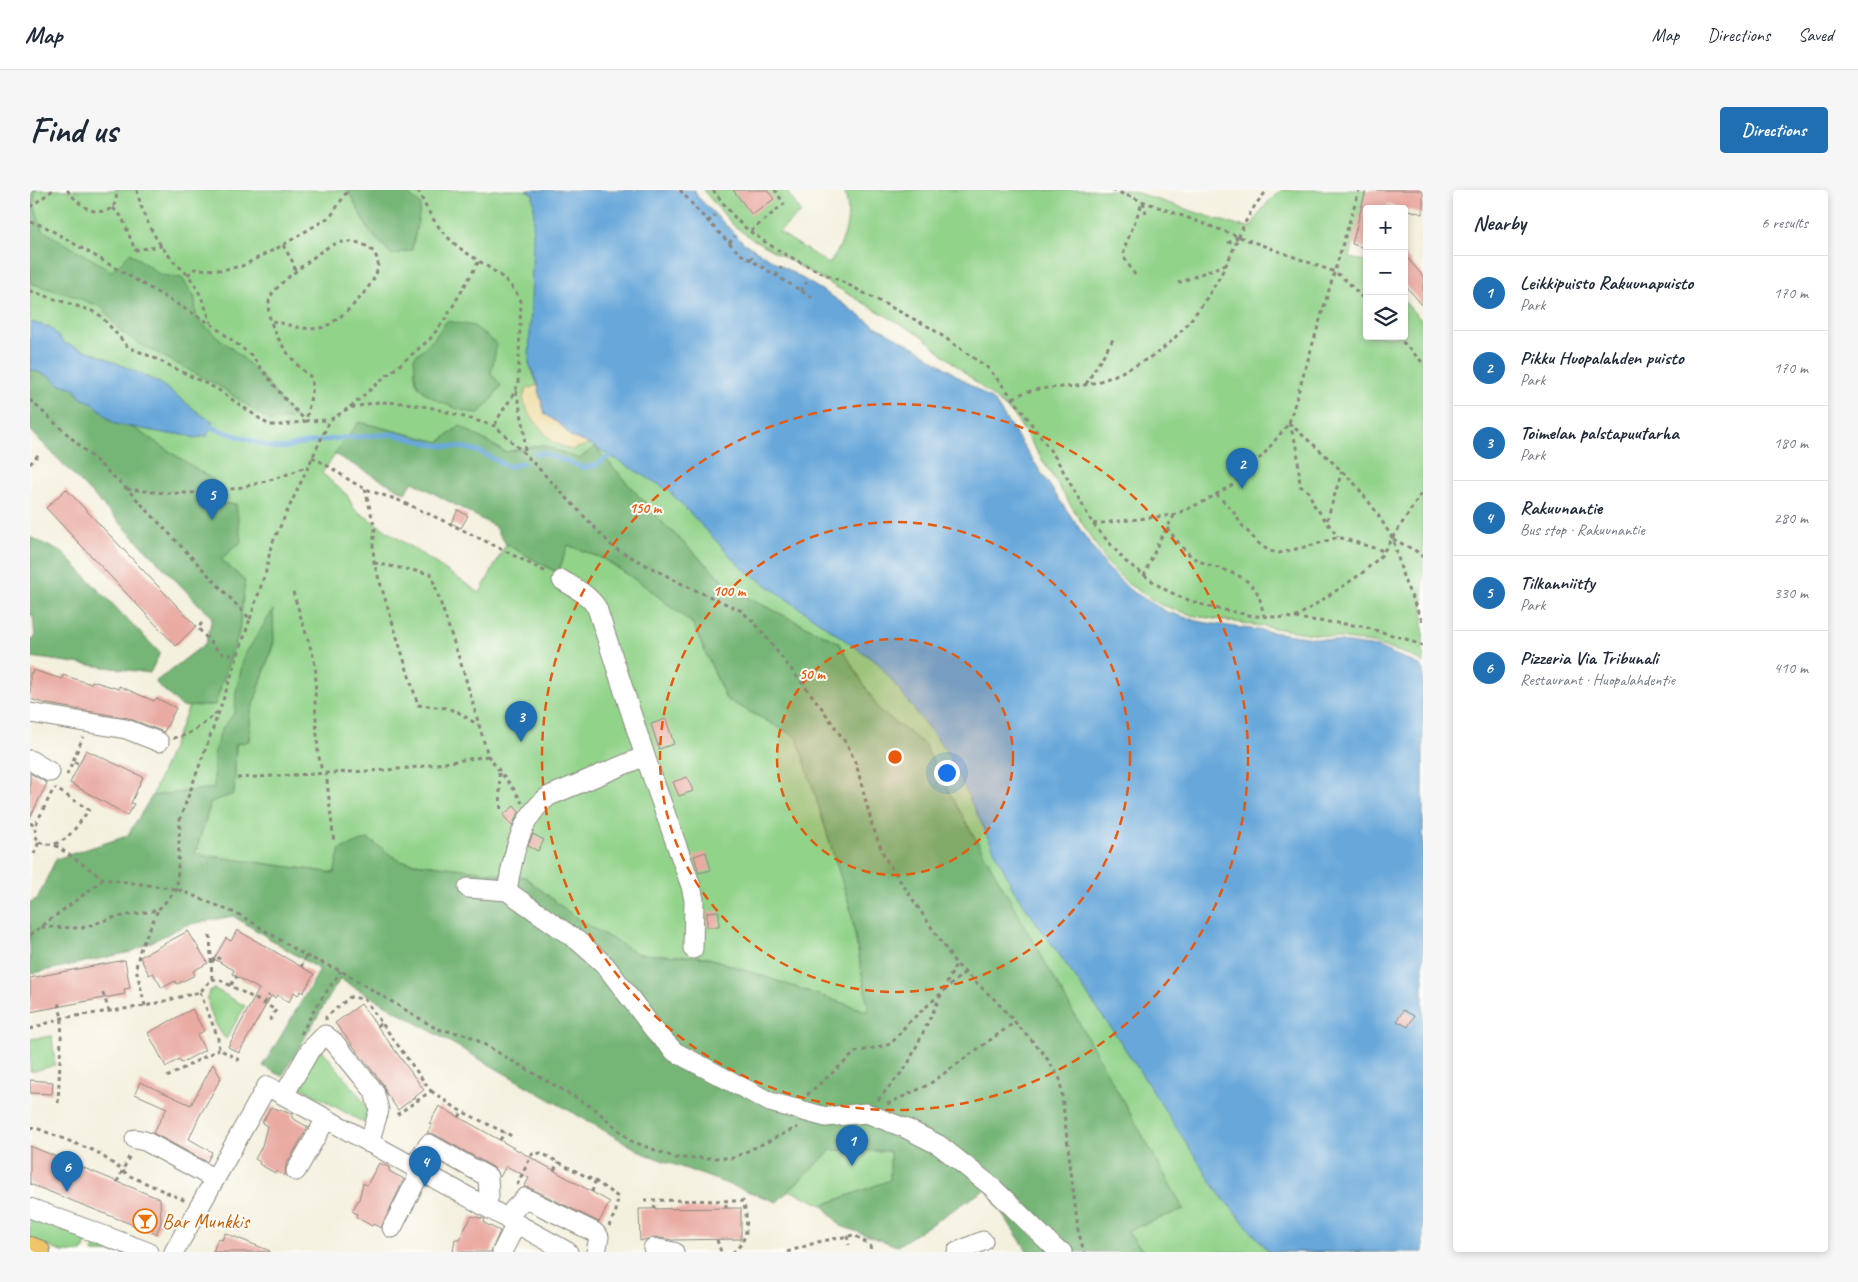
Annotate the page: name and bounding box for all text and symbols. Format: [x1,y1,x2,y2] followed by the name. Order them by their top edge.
[25,20,62,50] text: Map
[1652,24,1679,46] text: Map
[1707,24,1770,46] text: Directions
[1798,24,1833,46] text: Saved
[1720,107,1828,153] button: Directions
[30,108,117,153] text: Find us
[1363,205,1408,340] map controls
[1363,205,1408,250] button: +
[1473,210,1526,236] text: Nearby
[1761,213,1808,233] text: 6 results
[1363,250,1408,295] button: −
[1520,271,1693,295] text: Leikkipuisto Rakuunapuisto
[1485,283,1493,303] text: 1
[1774,283,1808,303] text: 170 m
[1363,295,1408,340] button: layers
[1520,295,1545,315] text: Park
[1520,346,1684,370] text: Pikku Huopalahden puisto
[1485,358,1493,378] text: 2
[1774,358,1808,378] text: 170 m
[1520,370,1545,390] text: Park
[1520,421,1679,445] text: Toimelan palstapuutarha
[1485,433,1493,453] text: 3
[1774,433,1808,453] text: 180 m
[1520,445,1545,465] text: Park
[1226,448,1258,489] pin: 2
[196,479,228,520] pin: 5
[1520,496,1602,520] text: Rakuunantie
[629,499,663,518] text: 150 m
[1485,508,1493,528] text: 4
[1774,508,1808,528] text: 280 m
[1520,520,1645,540] text: Bus stop · Rakuunantie
[1520,571,1595,595] text: Tilkanniitty
[713,582,747,601] text: 100 m
[1486,583,1492,603] text: 5
[1774,583,1808,603] text: 330 m
[1520,595,1545,615] text: Park
[1520,646,1658,670] text: Pizzeria Via Tribunali
[1485,658,1493,678] text: 6
[1774,658,1808,678] text: 410 m
[799,665,826,684] text: 50 m
[1520,670,1675,690] text: Restaurant · Huopalahdentie
[505,701,537,742] pin: 3
[886,748,904,766] centre of rings
[934,760,960,786] your location
[836,1125,868,1166] pin: 1
[409,1146,441,1187] pin: 4
[51,1151,83,1192] pin: 6
[132,1208,158,1234] bar icon: Bar Munkkis
[162,1209,251,1234] place label: Bar Munkkis

